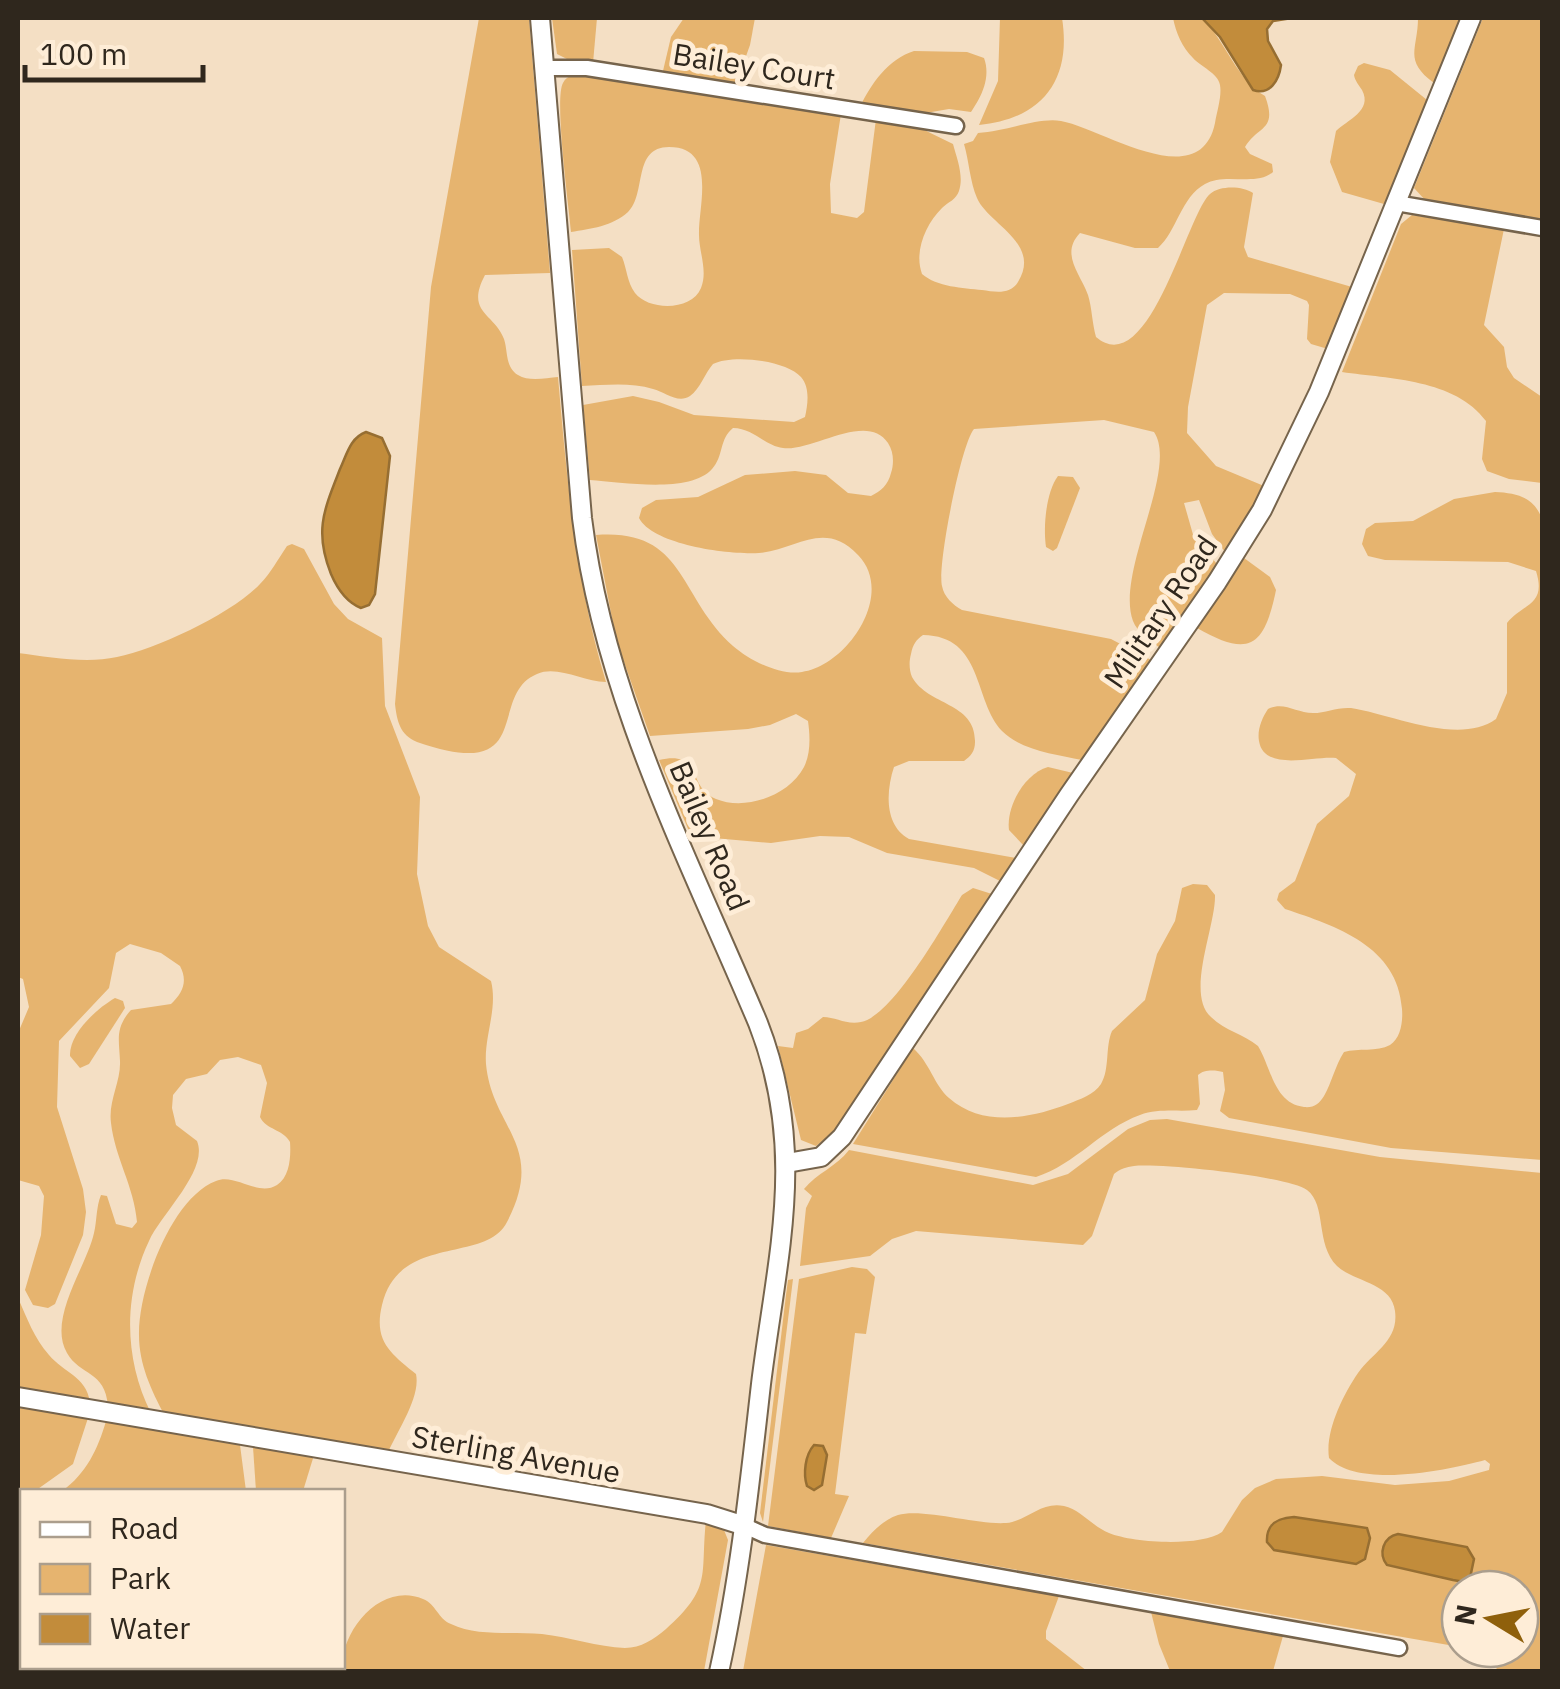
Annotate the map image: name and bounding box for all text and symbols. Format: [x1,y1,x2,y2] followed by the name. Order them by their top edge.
[25,20,202,82] scale bar
[670,33,838,98] street label: Bailey Court
[40,34,127,73] text: 100 m
[1094,527,1225,695] street label: Military Road
[661,755,759,916] street label: Bailey Road
[409,1416,624,1491] street label: Sterling Avenue
[20,1489,345,1669] legend
[110,1508,179,1547] text: Road
[110,1558,171,1597] text: Park
[1440,1569,1540,1669] north arrow
[1445,1601,1485,1628] text: N
[110,1608,190,1647] text: Water

